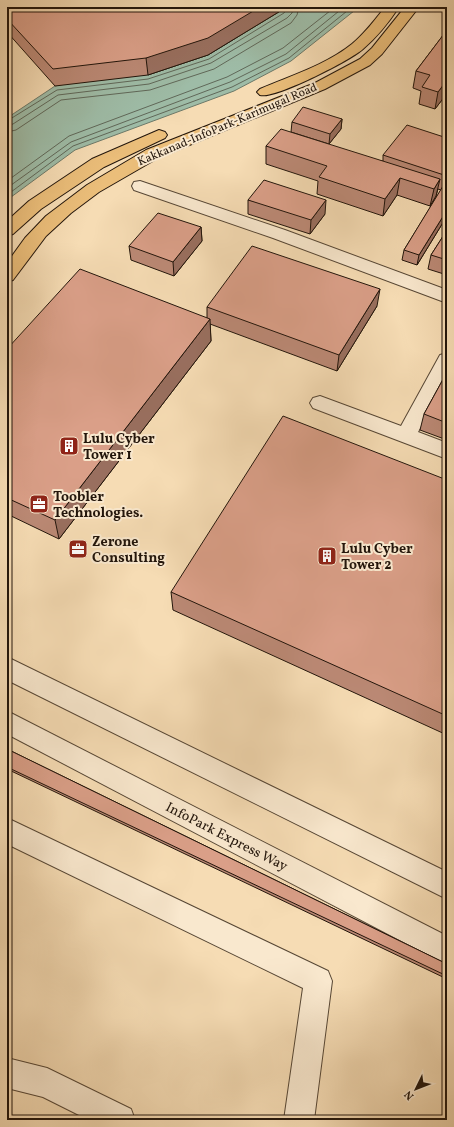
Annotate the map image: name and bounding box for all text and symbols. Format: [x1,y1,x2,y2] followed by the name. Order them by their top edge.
[135,80,320,170] street label: Kakkanad-InfoPark-Karimugal Road
[83,430,155,465] place label: Lulu Cyber Tower 1
[58,435,80,457] building icon: Lulu Cyber Tower 1
[53,488,143,523] place label: Toobler Technologies.
[28,493,50,515] office icon: Toobler Technologies.
[92,533,165,568] place label: Zerone Consulting
[67,538,89,560] office icon: Zerone Consulting
[341,540,413,575] place label: Lulu Cyber Tower 2
[316,545,338,567] building icon: Lulu Cyber Tower 2
[162,798,291,877] street label: InfoPark Express Way
[396,1069,436,1109] north arrow
[402,1087,418,1103] text: N

